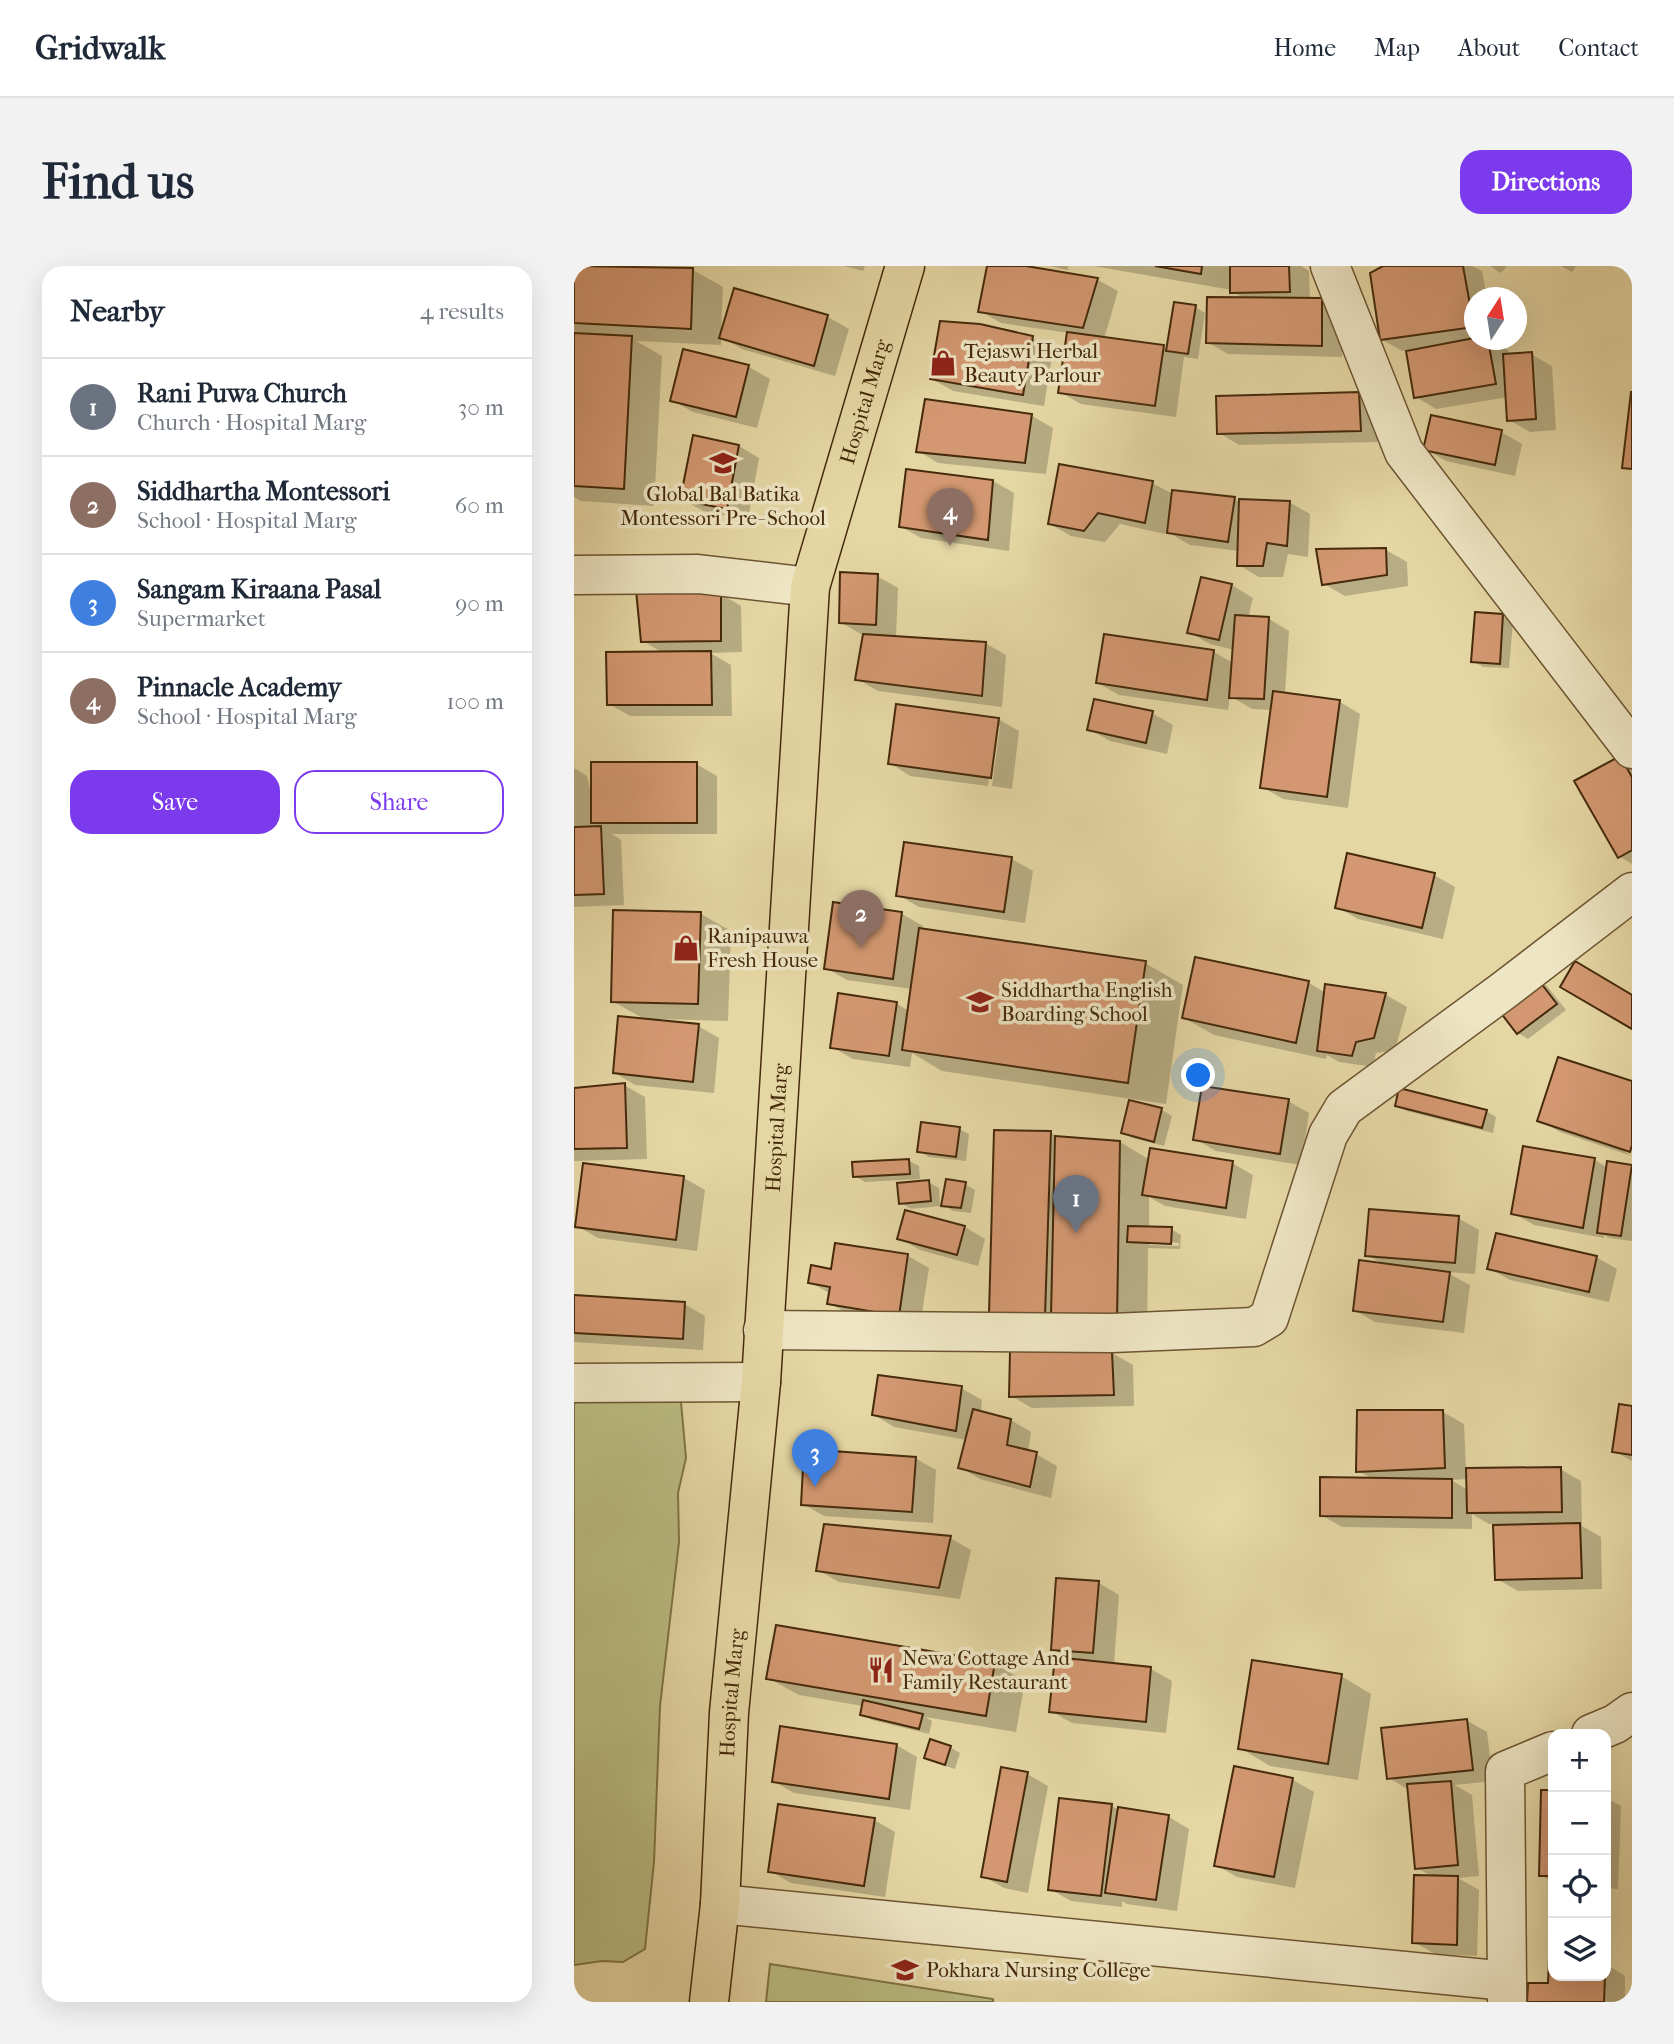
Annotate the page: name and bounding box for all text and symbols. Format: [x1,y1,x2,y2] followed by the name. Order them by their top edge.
[35,29,165,68] text: Gridwalk
[1274,34,1336,62] text: Home
[1374,34,1420,62] text: Map
[1458,34,1520,62] text: About
[1558,34,1639,62] text: Contact
[1460,150,1632,214] button: Directions
[42,153,194,211] text: Find us
[1464,287,1527,350] north arrow
[70,294,165,329] text: Nearby
[420,298,504,325] text: 4 results
[835,336,895,467] street label: Hospital Marg
[964,339,1101,387] place label: Tejaswi Herbal Beauty Parlour
[928,348,958,378] shop icon: Tejaswi Herbal Beauty Parlour
[137,378,347,409] text: Rani Puwa Church
[89,394,97,421] text: 1
[458,394,504,421] text: 30 m
[137,409,366,436] text: Church · Hospital Marg
[708,448,738,478] school or university icon: Global Bal Batika Montessori Pre- School
[137,476,390,507] text: Siddhartha Montessori
[620,482,826,530] place label: Global Bal Batika Montessori Pre- School
[927,488,973,546] pin: 4
[87,492,99,519] text: 2
[455,492,504,519] text: 60 m
[137,507,357,534] text: School · Hospital Marg
[137,574,381,605] text: Sangam Kiraana Pasal
[88,590,98,617] text: 3
[455,590,504,617] text: 90 m
[137,605,266,632] text: Supermarket
[137,672,341,703] text: Pinnacle Academy
[86,688,100,715] text: 4
[446,688,504,715] text: 100 m
[137,703,357,730] text: School · Hospital Marg
[70,770,280,834] button: Save
[294,770,504,834] button: Share
[838,890,884,948] pin: 2
[707,924,818,972] place label: Ranipauwa Fresh House
[671,933,701,963] shop icon: Ranipauwa Fresh House
[1001,978,1173,1026] place label: Siddhartha English Boarding School
[965,987,995,1017] school or university icon: Siddhartha English Boarding School
[1181,1058,1215,1092] your location
[761,1062,793,1193] street label: Hospital Marg
[1053,1175,1099,1233] pin: 1
[792,1429,838,1487] pin: 3
[715,1627,749,1758] street label: Hospital Marg
[902,1646,1071,1694] place label: Newa Cottage And Family Restaurant
[866,1655,896,1685] restaurant icon: Newa Cottage And Family Restaurant
[1548,1729,1611,1981] map controls
[1548,1729,1611,1792] button: +
[1548,1792,1611,1855] button: −
[1548,1855,1611,1918] button: locate
[1548,1918,1611,1981] button: layers
[890,1955,920,1985] school or university icon: Pokhara Nursing College
[926,1958,1150,1982] place label: Pokhara Nursing College

